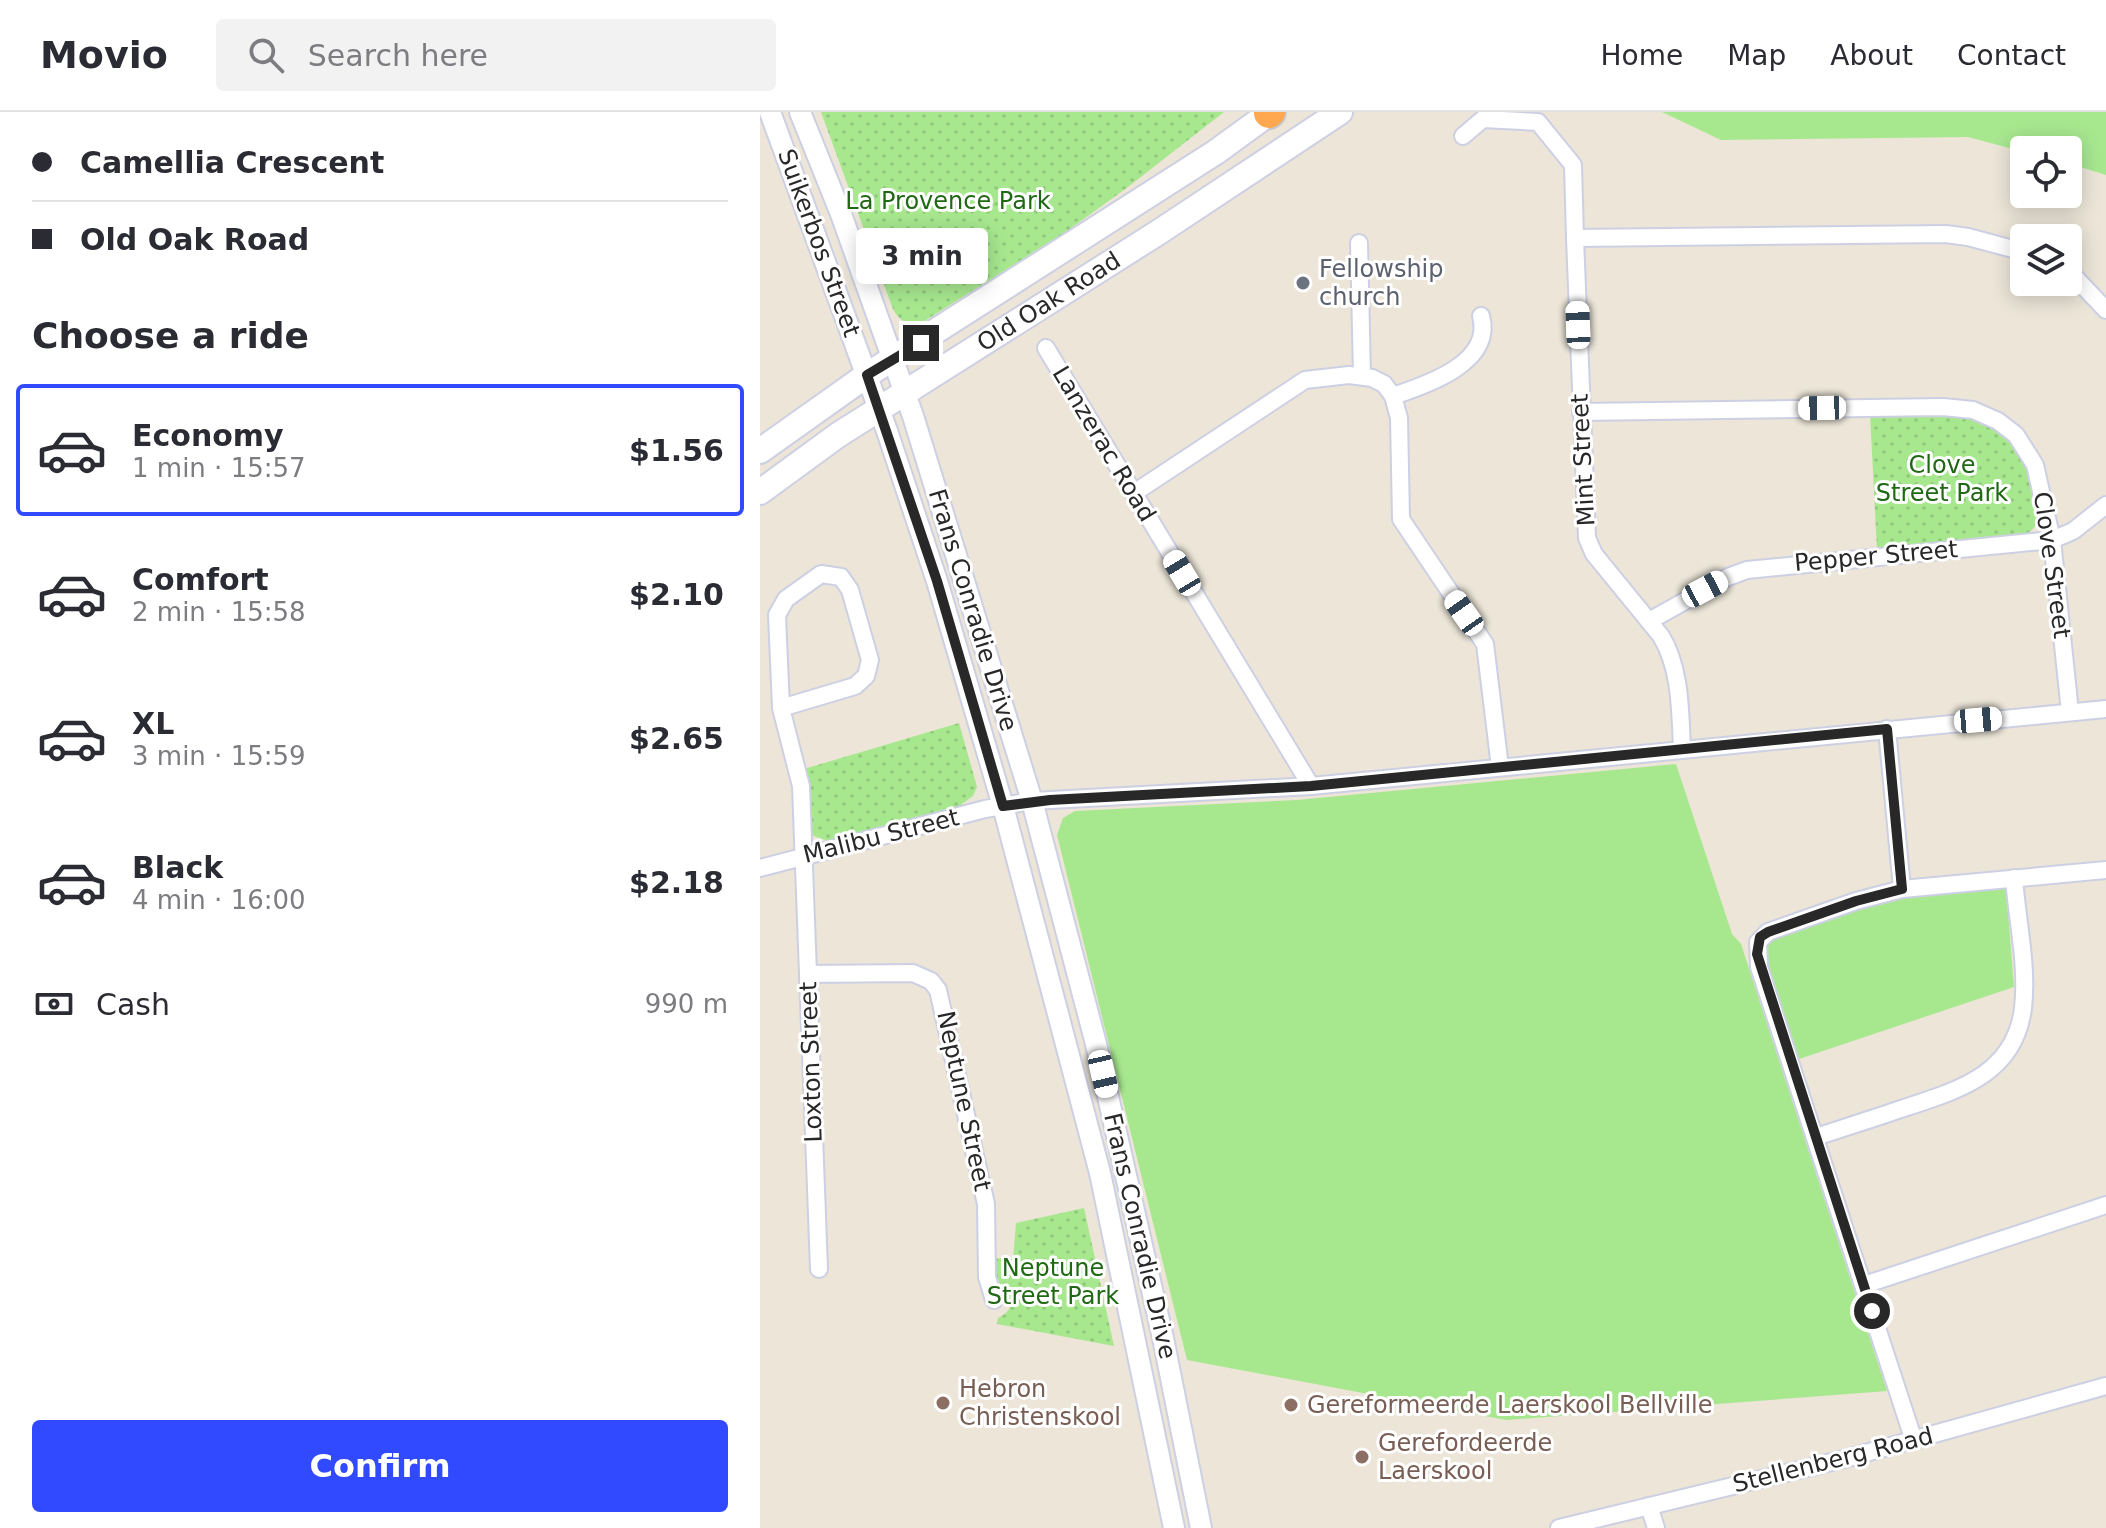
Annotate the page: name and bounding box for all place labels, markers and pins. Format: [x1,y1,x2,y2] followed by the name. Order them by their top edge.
[1319,255,1444,311] place label: Fellowship church
[1294,274,1312,292] marker: Fellowship church
[959,1375,1121,1431] place label: Hebron Christenskool
[1307,1391,1713,1419] place label: Gereformeerde Laerskool Bellville
[934,1394,952,1412] marker: Hebron Christenskool
[1282,1396,1300,1414] marker: Gereformeerde Laerskool Bellville
[1378,1429,1552,1485] place label: Gerefordeerde Laerskool
[1353,1448,1371,1466] marker: Gerefordeerde Laerskool

